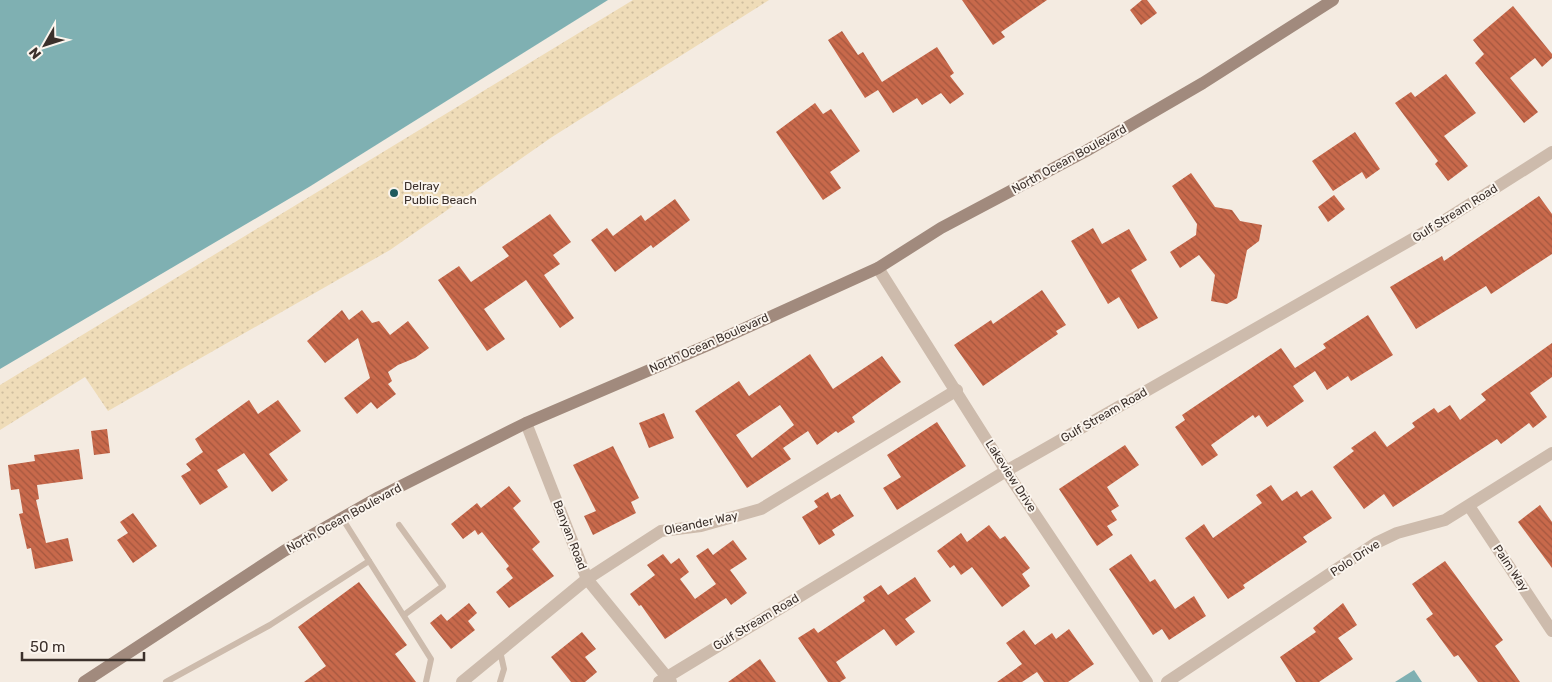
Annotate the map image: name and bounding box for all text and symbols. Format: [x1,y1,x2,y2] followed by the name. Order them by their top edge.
[20,20,70,70] north arrow
[26,44,45,62] text: N
[1009,122,1129,196] street label: North Ocean Boulevard
[404,179,477,207] place label: Delray Public Beach
[1410,181,1500,245] street label: Gulf Stream Road
[388,187,400,199] marker: Delray Public Beach
[647,310,771,376] street label: North Ocean Boulevard
[1058,385,1150,445] street label: Gulf Stream Road
[983,437,1040,515] street label: Lakeview Drive
[284,481,404,555] street label: North Ocean Boulevard
[550,498,590,572] street label: Banyan Road
[663,508,740,538] street label: Oleander Way
[1328,537,1383,579] street label: Polo Drive
[1490,542,1532,594] street label: Palm Way
[711,591,801,653] street label: Gulf Stream Road
[22,630,145,662] scale bar
[30,638,65,656] text: 50 m

